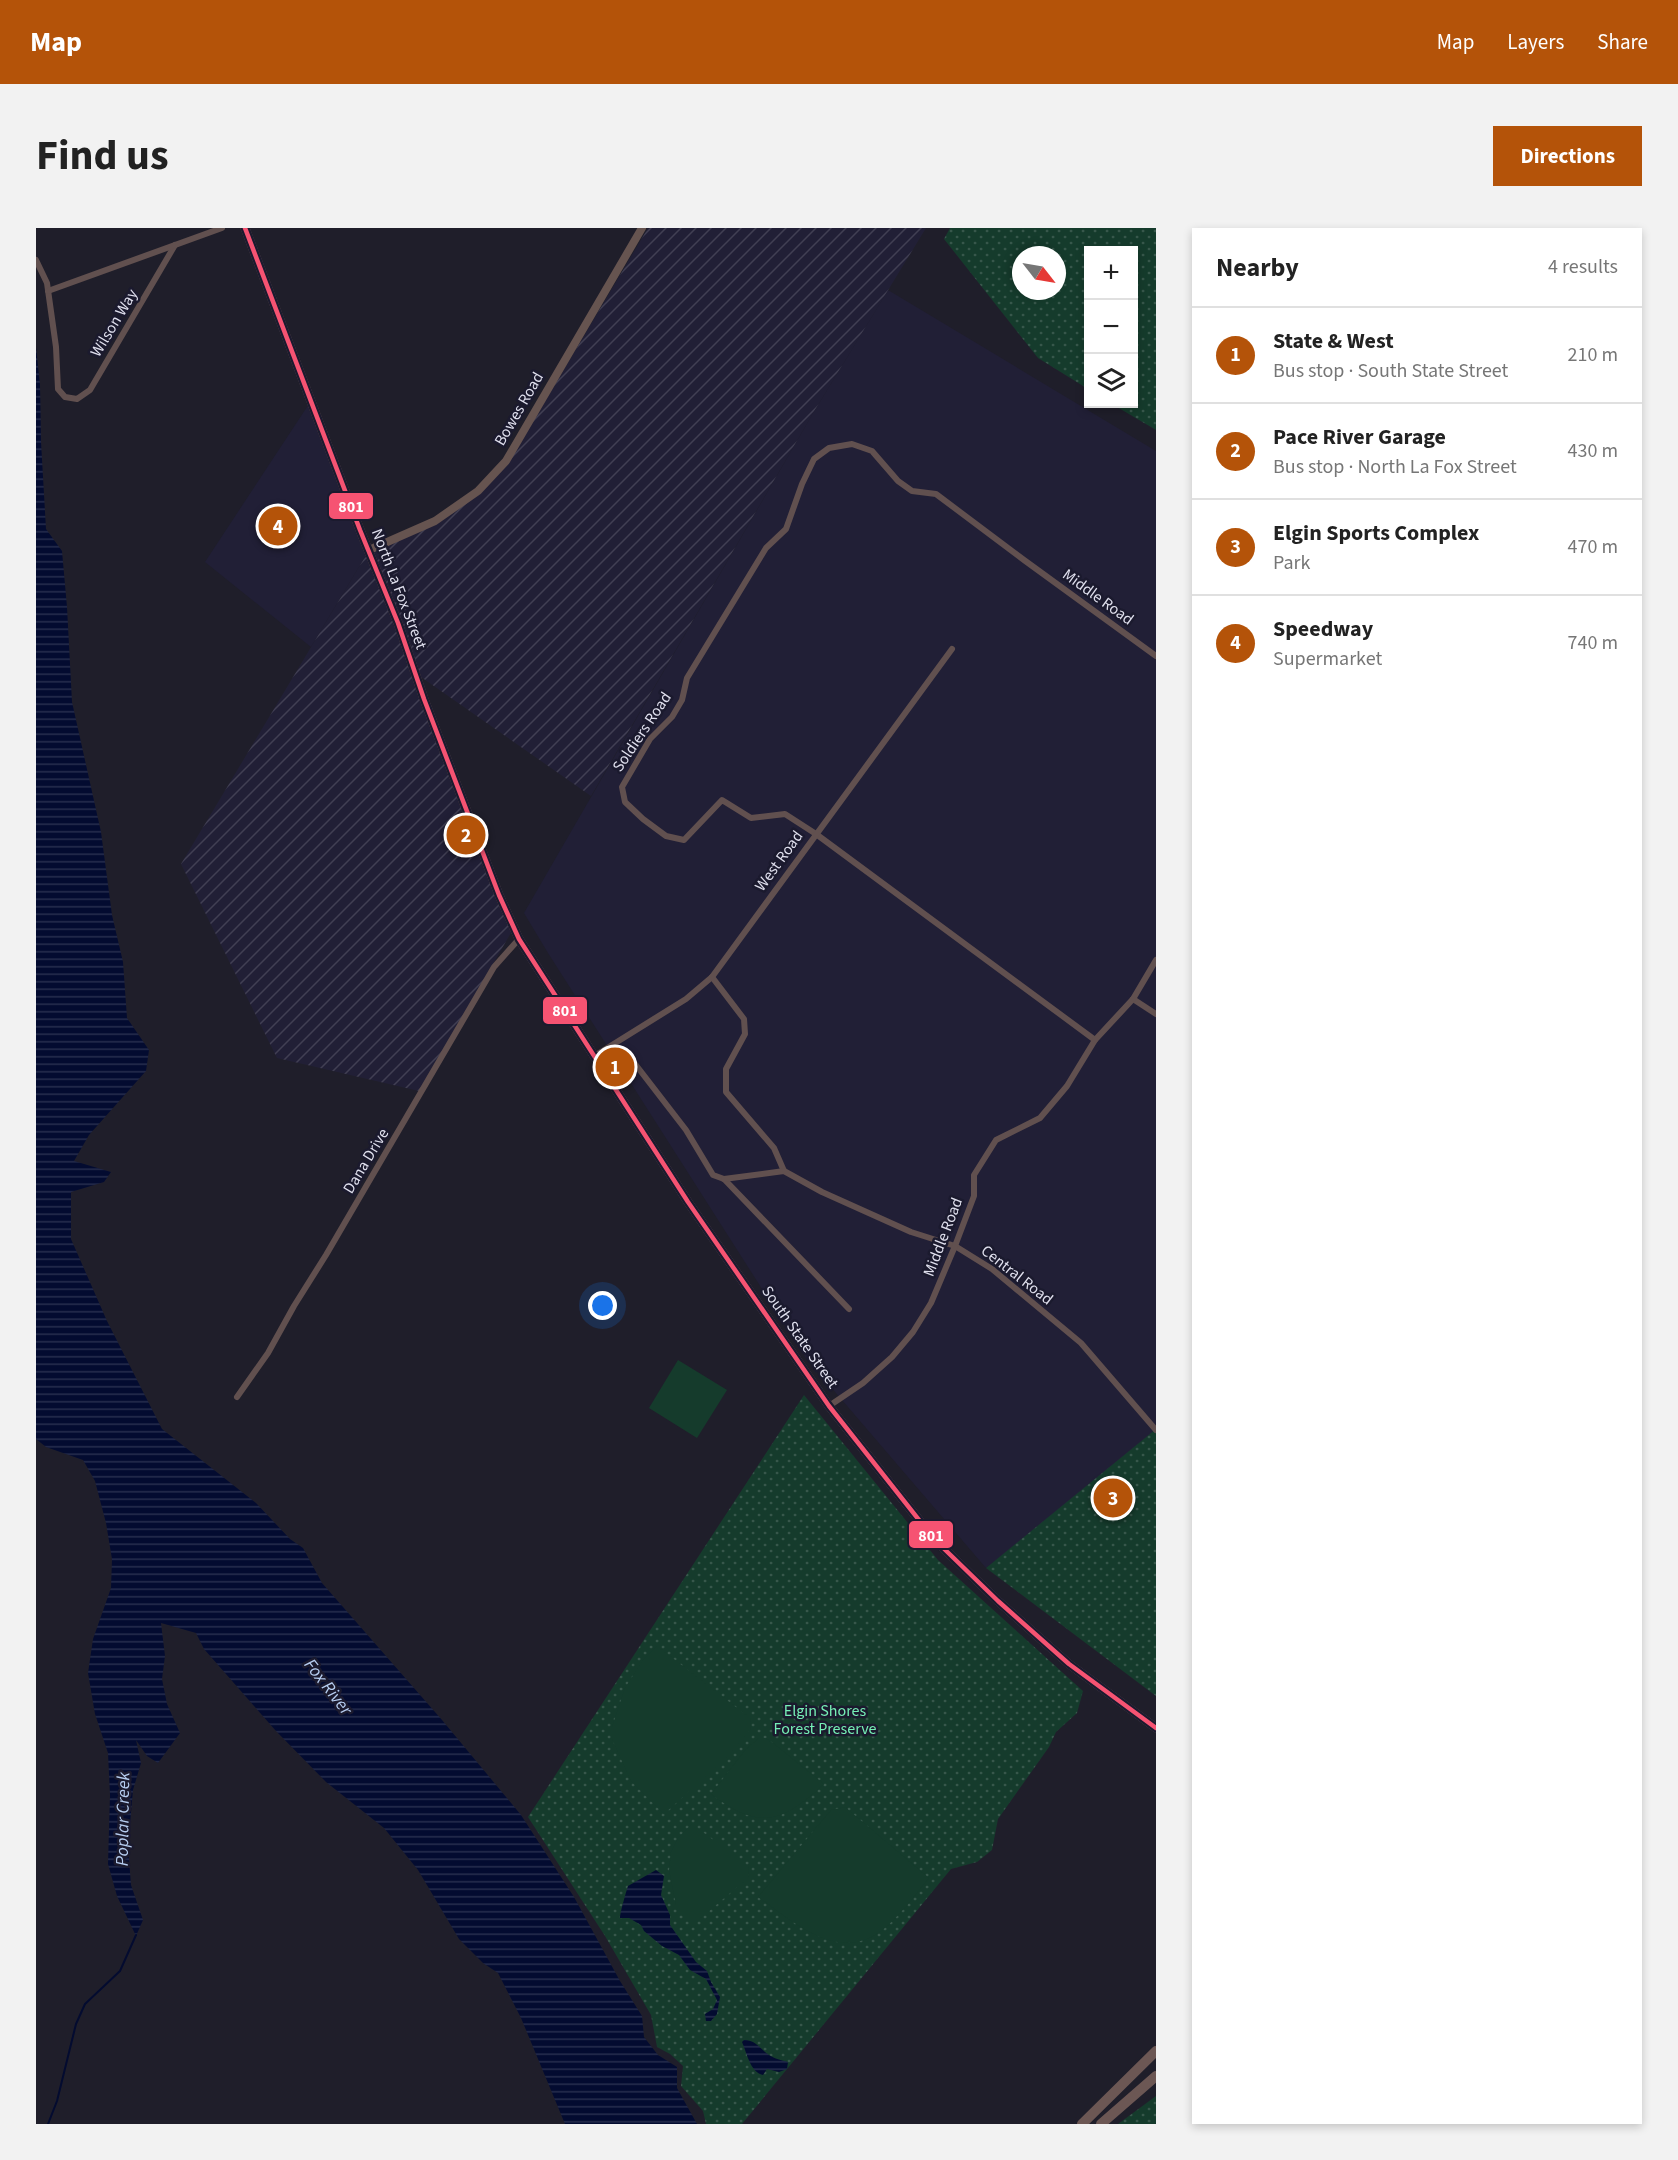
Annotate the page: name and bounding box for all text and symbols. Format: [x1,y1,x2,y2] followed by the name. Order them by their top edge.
[30,22,82,62] text: Map
[1437,27,1474,57] text: Map
[1507,27,1564,57] text: Layers
[1597,27,1648,57] text: Share
[36,126,169,186] text: Find us
[1493,126,1642,186] button: Directions
[1012,246,1066,300] north arrow
[1084,246,1138,408] map controls
[1084,246,1138,300] button: +
[1216,249,1299,286] text: Nearby
[1548,253,1618,281] text: 4 results
[85,284,143,361] street label: Wilson Way
[1084,300,1138,354] button: −
[1273,325,1394,357] text: State & West
[1230,341,1241,369] text: 1
[1568,341,1618,369] text: 210 m
[1084,354,1138,408] button: layers
[1273,357,1508,385] text: Bus stop · South State Street
[489,368,549,450] street label: Bowes Road
[1273,421,1446,453] text: Pace River Garage
[1230,437,1241,465] text: 2
[1568,437,1618,465] text: 430 m
[1273,453,1517,481] text: Bus stop · North La Fox Street
[328,492,374,520] line badge: 801
[338,496,364,518] text: 801
[258,504,298,548] pin: 4
[1273,517,1479,549] text: Elgin Sports Complex
[366,526,432,653] street label: North La Fox Street
[1230,533,1241,561] text: 3
[1568,533,1618,561] text: 470 m
[1273,549,1310,577] text: Park
[1058,564,1138,630] street label: Middle Road
[1273,613,1373,645] text: Speedway
[1230,629,1241,657] text: 4
[1568,629,1618,657] text: 740 m
[1273,645,1382,673] text: Supermarket
[607,688,677,776] street label: Soldiers Road
[446,812,486,858] pin: 2
[750,826,808,896] street label: West Road
[542,996,588,1025] line badge: 801
[552,1000,578,1022] text: 801
[596,1044,634,1090] pin: 1
[338,1124,394,1198] street label: Dana Drive
[918,1194,968,1280] street label: Middle Road
[976,1240,1058,1310] street label: Central Road
[756,1281,844,1393] street label: South State Street
[588,1291,617,1320] your location
[1094,1476,1132,1520] pin: 3
[908,1520,954,1549] line badge: 801
[918,1525,944,1547] text: 801
[298,1653,359,1721] water label: Fox River
[773,1700,877,1740] park label: Elgin Shores Forest Preserve
[110,1771,136,1866] water label: Poplar Creek

